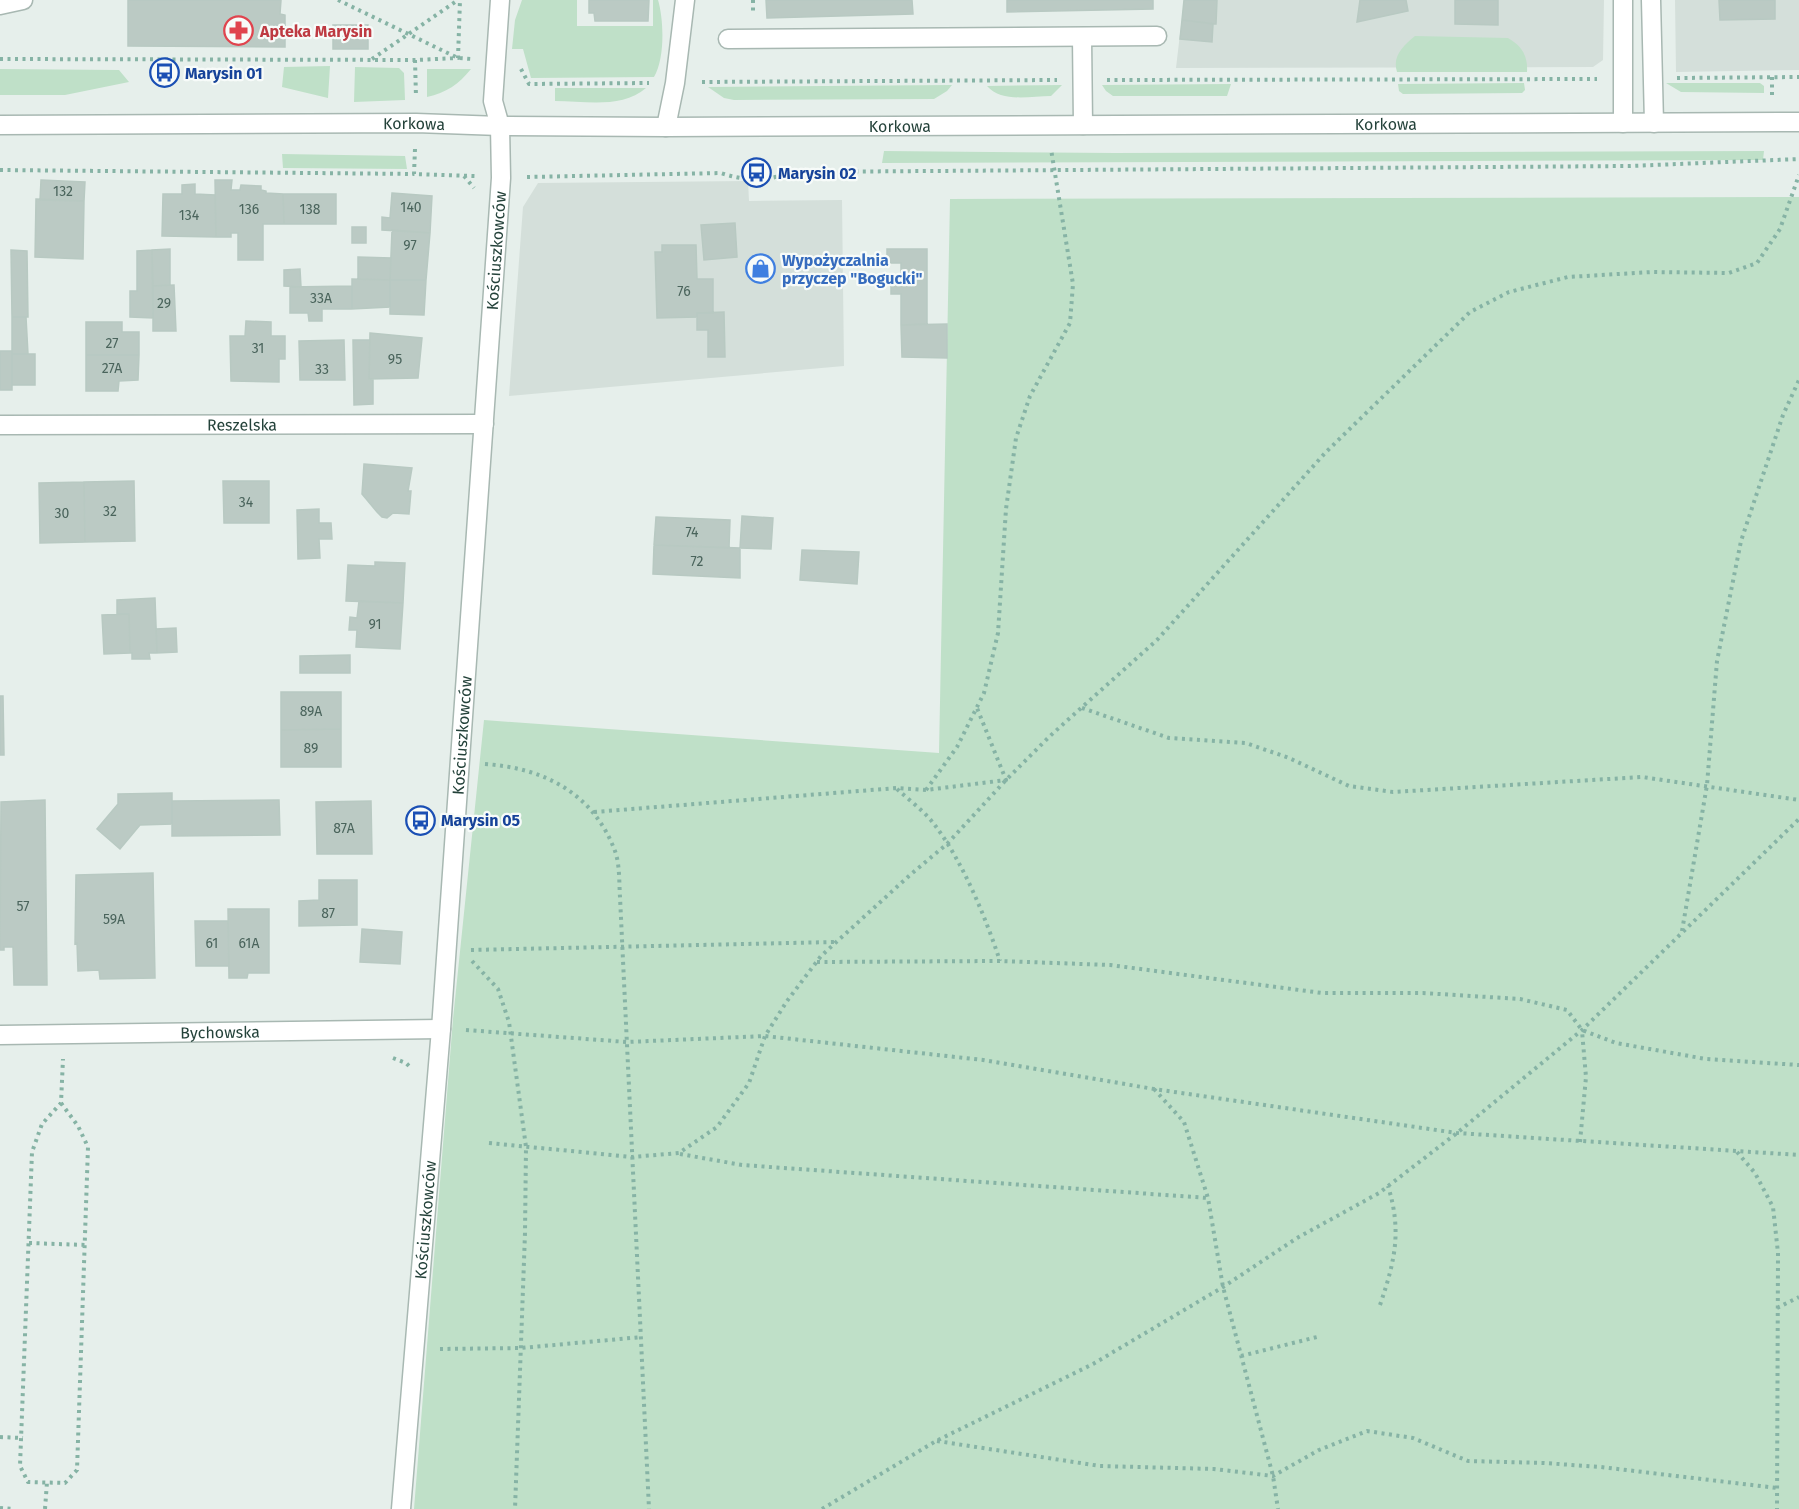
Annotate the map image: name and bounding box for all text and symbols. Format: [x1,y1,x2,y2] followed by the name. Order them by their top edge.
[223,15,255,47] pharmacy icon: Apteka Marysin
[259,22,372,41] place label: Apteka Marysin
[148,57,180,89] bus stop icon: Marysin 01
[185,64,263,83] place label: Marysin 01
[383,113,445,134] street label: Korkowa
[1355,114,1417,133] street label: Korkowa
[869,116,931,136] street label: Korkowa
[741,157,773,189] bus stop icon: Marysin 02
[778,164,857,183] place label: Marysin 02
[53,183,73,200] house number: 132
[482,190,510,311] street label: Kościuszkowców
[400,199,422,216] house number: 140
[239,201,259,218] house number: 136
[300,201,321,218] house number: 138
[179,207,200,224] house number: 134
[403,237,417,254] house number: 97
[782,251,922,288] place label: Wypożyczalnia przyczep "Bogucki"
[745,253,777,285] shop icon: Wypożyczalnia przyczep "Bogucki"
[677,283,691,300] house number: 76
[310,290,332,307] house number: 33A
[157,295,171,312] house number: 29
[105,335,119,352] house number: 27
[252,340,264,357] house number: 31
[388,351,402,368] house number: 95
[102,360,122,377] house number: 27A
[315,361,329,378] house number: 33
[207,415,277,434] street label: Reszelska
[239,494,254,511] house number: 34
[103,503,117,520] house number: 32
[55,505,70,522] house number: 30
[685,524,699,541] house number: 74
[691,553,704,570] house number: 72
[368,616,382,633] house number: 91
[448,675,475,795] street label: Kościuszkowców
[300,703,322,720] house number: 89A
[304,740,318,757] house number: 89
[404,804,436,836] bus stop icon: Marysin 05
[441,811,521,830] place label: Marysin 05
[333,820,355,837] house number: 87A
[17,898,29,915] house number: 57
[321,905,335,922] house number: 87
[103,911,125,928] house number: 59A
[206,935,218,952] house number: 61
[239,935,259,952] house number: 61A
[180,1022,260,1042] street label: Bychowska
[411,1159,440,1280] street label: Kościuszkowców

